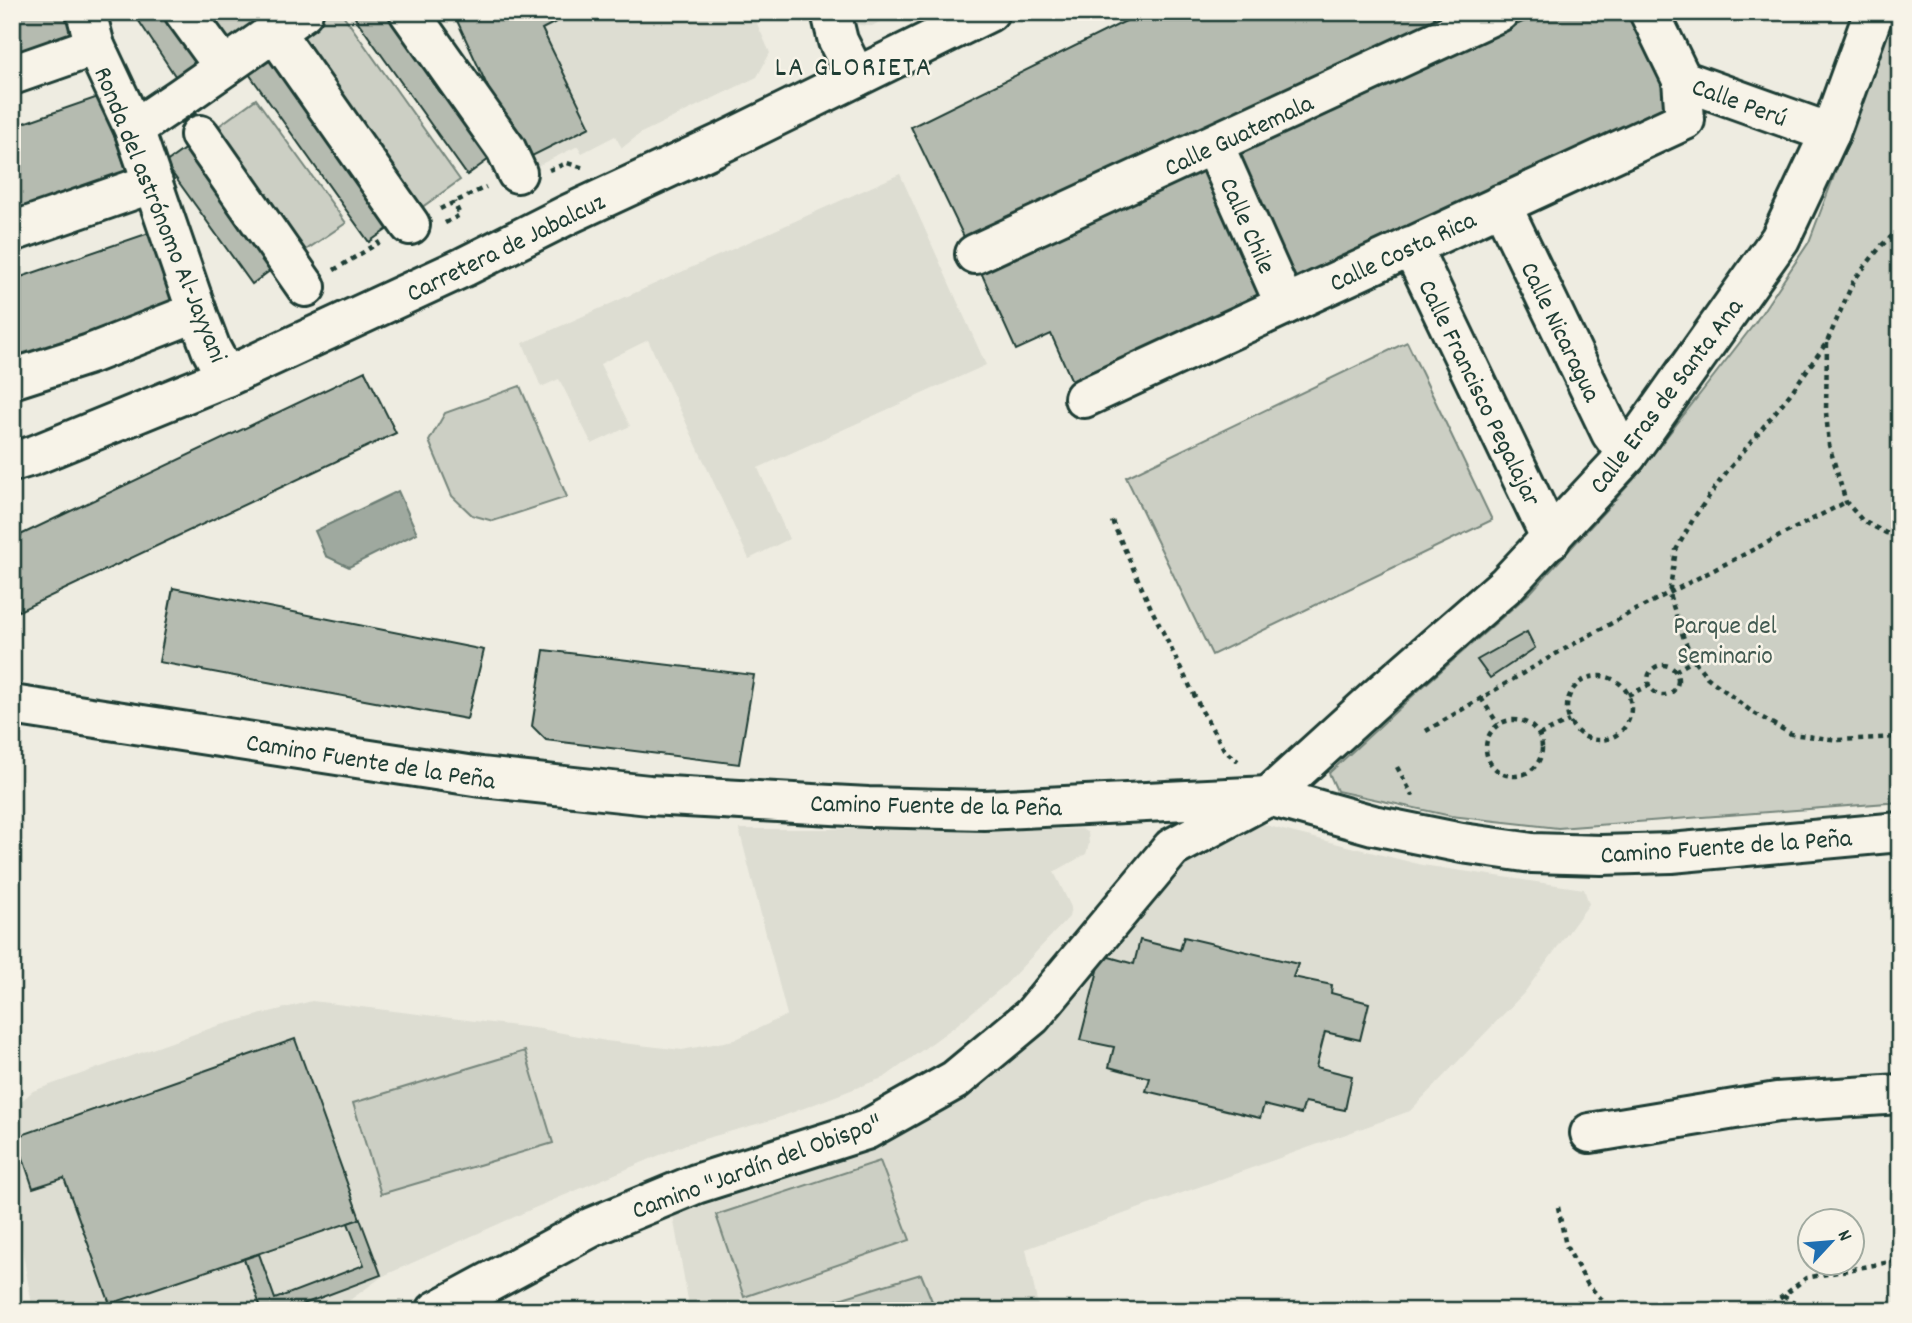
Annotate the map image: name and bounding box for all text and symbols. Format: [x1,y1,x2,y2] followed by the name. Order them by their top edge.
[775,50,933,90] district label: LA GLORIETA
[82,62,235,369] street label: Ronda del astrónomo Al-Jayyani
[1686,70,1792,139] street label: Calle Perú
[1159,86,1321,188] street label: Calle Guatemala
[1208,172,1283,281] street label: Calle Chile
[401,185,612,313] street label: Carretera de Jabalcuz
[1324,203,1484,303] street label: Calle Costa Rica
[1509,256,1609,410] street label: Calle Nicaragua
[1407,274,1549,514] street label: Calle Francisco Pegalajar
[1582,291,1754,503] street label: Calle Eras de Santa Ana
[1673,609,1777,676] park label: Parque del Seminario
[243,725,498,802] street label: Camino Fuente de la Peña
[810,787,1063,828] street label: Camino Fuente de la Peña
[1599,821,1854,876] street label: Camino Fuente de la Peña
[627,1106,887,1231] street label: Camino "Jardín del Obispo"
[1797,1208,1867,1278] north arrow
[1829,1226,1857,1246] text: N

